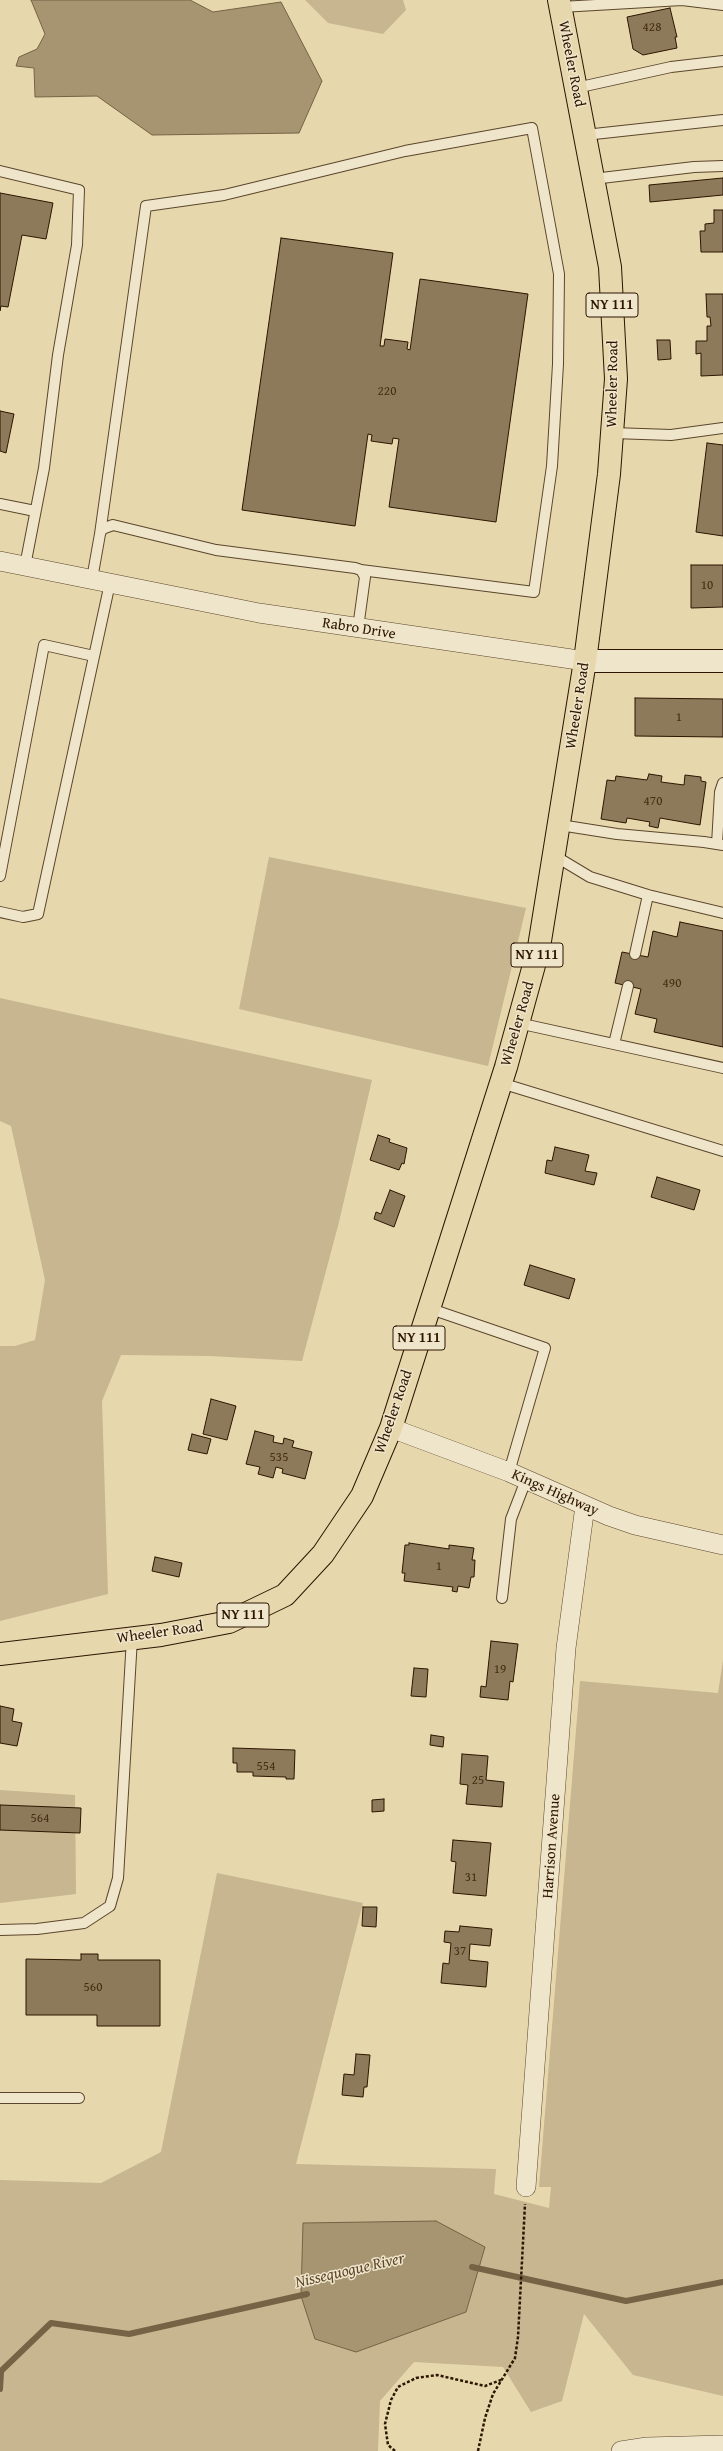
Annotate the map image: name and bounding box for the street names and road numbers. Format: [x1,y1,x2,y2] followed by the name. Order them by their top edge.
[554,19,588,109] street label: Wheeler Road
[586,293,638,317] road number: NY 111
[603,340,623,428] street label: Wheeler Road
[321,614,397,644] street label: Rabro Drive
[562,661,594,751] street label: Wheeler Road
[511,943,563,967] road number: NY 111
[497,980,539,1068] street label: Wheeler Road
[393,1326,445,1350] road number: NY 111
[371,1368,417,1456] street label: Wheeler Road
[509,1466,601,1520] street label: Kings Highway
[217,1603,269,1627] road number: NY 111
[115,1618,205,1648] street label: Wheeler Road
[539,1793,565,1899] street label: Harrison Avenue

